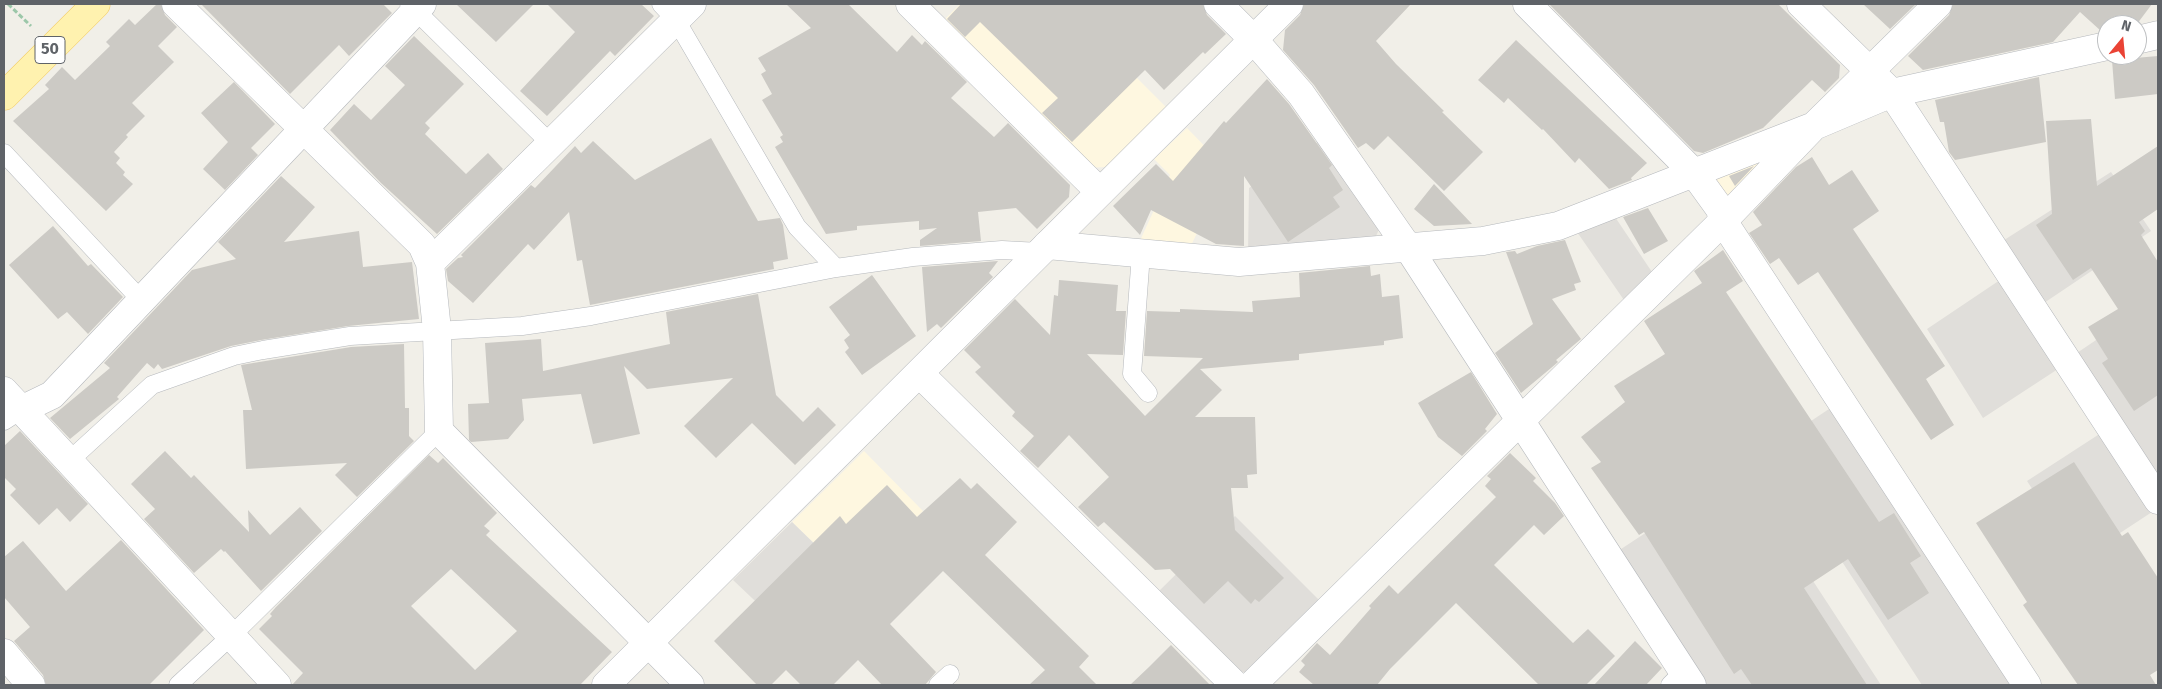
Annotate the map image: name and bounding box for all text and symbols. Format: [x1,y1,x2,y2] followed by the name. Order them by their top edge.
[2097,15,2147,65] north arrow
[2119,17,2133,36] text: N
[35,36,65,64] road number: 50

